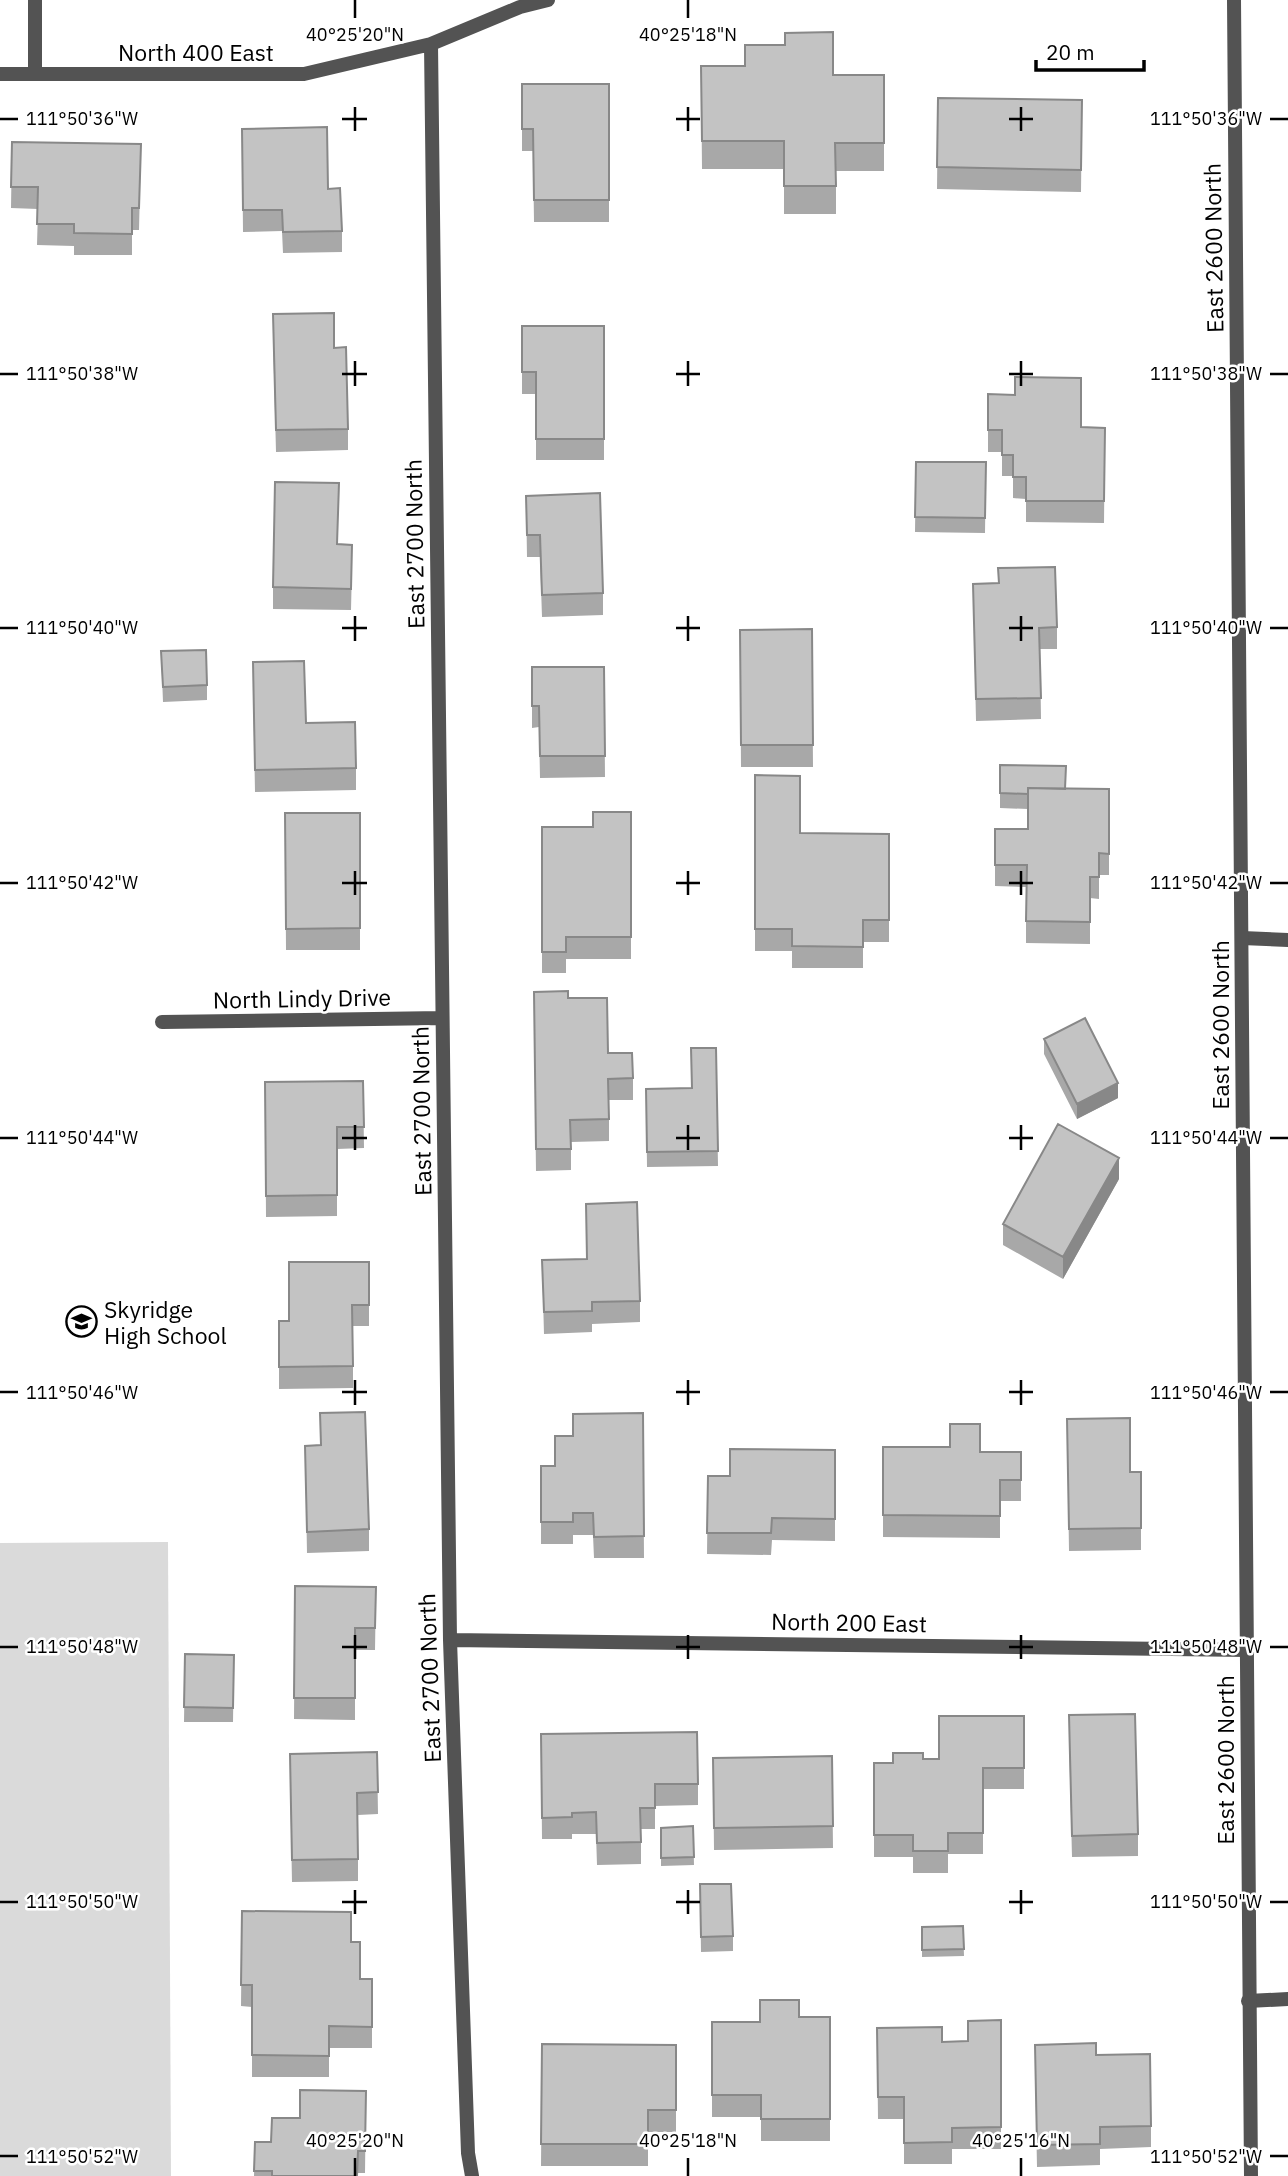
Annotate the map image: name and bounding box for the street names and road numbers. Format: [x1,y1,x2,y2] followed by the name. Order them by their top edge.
[118,37,274,67] street label: North 400 East
[1197,163,1229,333] street label: East 2600 North
[398,459,430,629] street label: East 2700 North
[1205,940,1235,1110] street label: East 2600 North
[213,981,391,1015] street label: North Lindy Drive
[405,1026,437,1196] street label: East 2700 North
[411,1593,447,1763] street label: East 2700 North
[771,1606,927,1638] street label: North 200 East
[1210,1675,1240,1845] street label: East 2600 North

